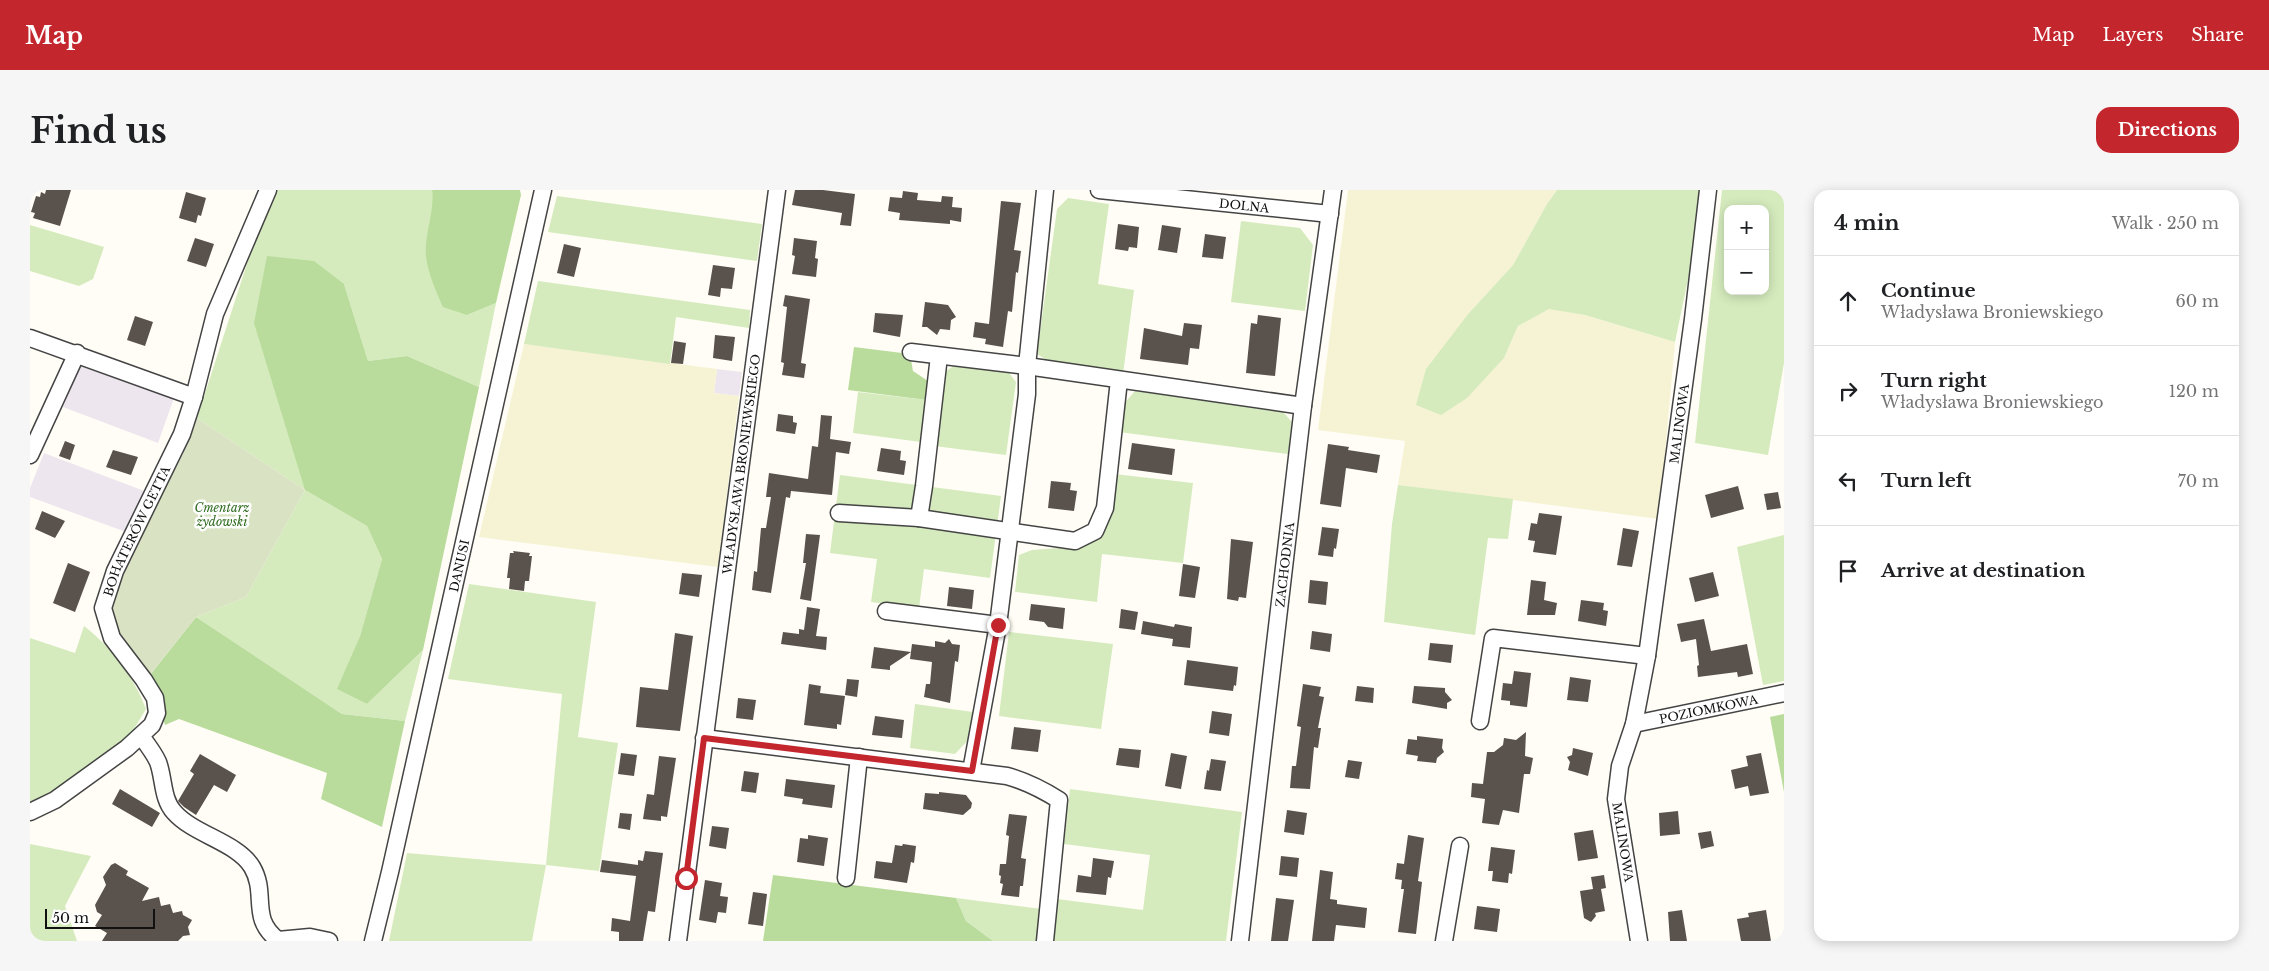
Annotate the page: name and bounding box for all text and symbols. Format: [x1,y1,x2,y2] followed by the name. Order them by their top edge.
[25,21,83,50] text: Map
[2033,24,2074,46] text: Map
[2102,24,2163,46] text: Layers
[2191,24,2244,46] text: Share
[2096,107,2239,153] button: Directions
[30,109,167,152] text: Find us
[1218,195,1271,215] street label: DOLNA
[1724,205,1769,295] map controls
[1724,205,1769,250] button: +
[1834,210,1900,236] text: 4 min
[2112,213,2219,233] text: Walk · 250 m
[1724,250,1769,295] button: −
[1881,279,1976,302] text: Continue
[1834,287,1862,315] icon: ahead
[2176,291,2219,311] text: 60 m
[1881,302,2104,322] text: Władysława Broniewskiego
[719,353,763,576] street label: WŁADYSŁAWA BRONIEWSKIEGO
[1881,369,1987,392] text: Turn right
[1834,377,1862,405] icon: right
[2169,381,2219,401] text: 120 m
[1666,382,1692,465] street label: MALINOWA
[1881,392,2104,412] text: Władysława Broniewskiego
[100,462,173,598] street label: BOHATERÓW GETTA
[1834,467,1862,495] icon: left
[1881,469,1972,492] text: Turn left
[2178,471,2219,491] text: 70 m
[194,500,250,529] park label: Cmentarz żydowski
[1272,520,1297,608] street label: ZACHODNIA
[446,538,472,593] street label: DANUSI
[1834,557,1862,585] icon: arrive
[1881,559,2085,582] text: Arrive at destination
[987,614,1010,637] route end
[1658,691,1760,726] street label: POZIOMKOWA
[1609,801,1637,884] street label: MALINOWA
[675,867,698,890] route start
[45,906,155,929] scale bar
[52,909,89,927] text: 50 m

